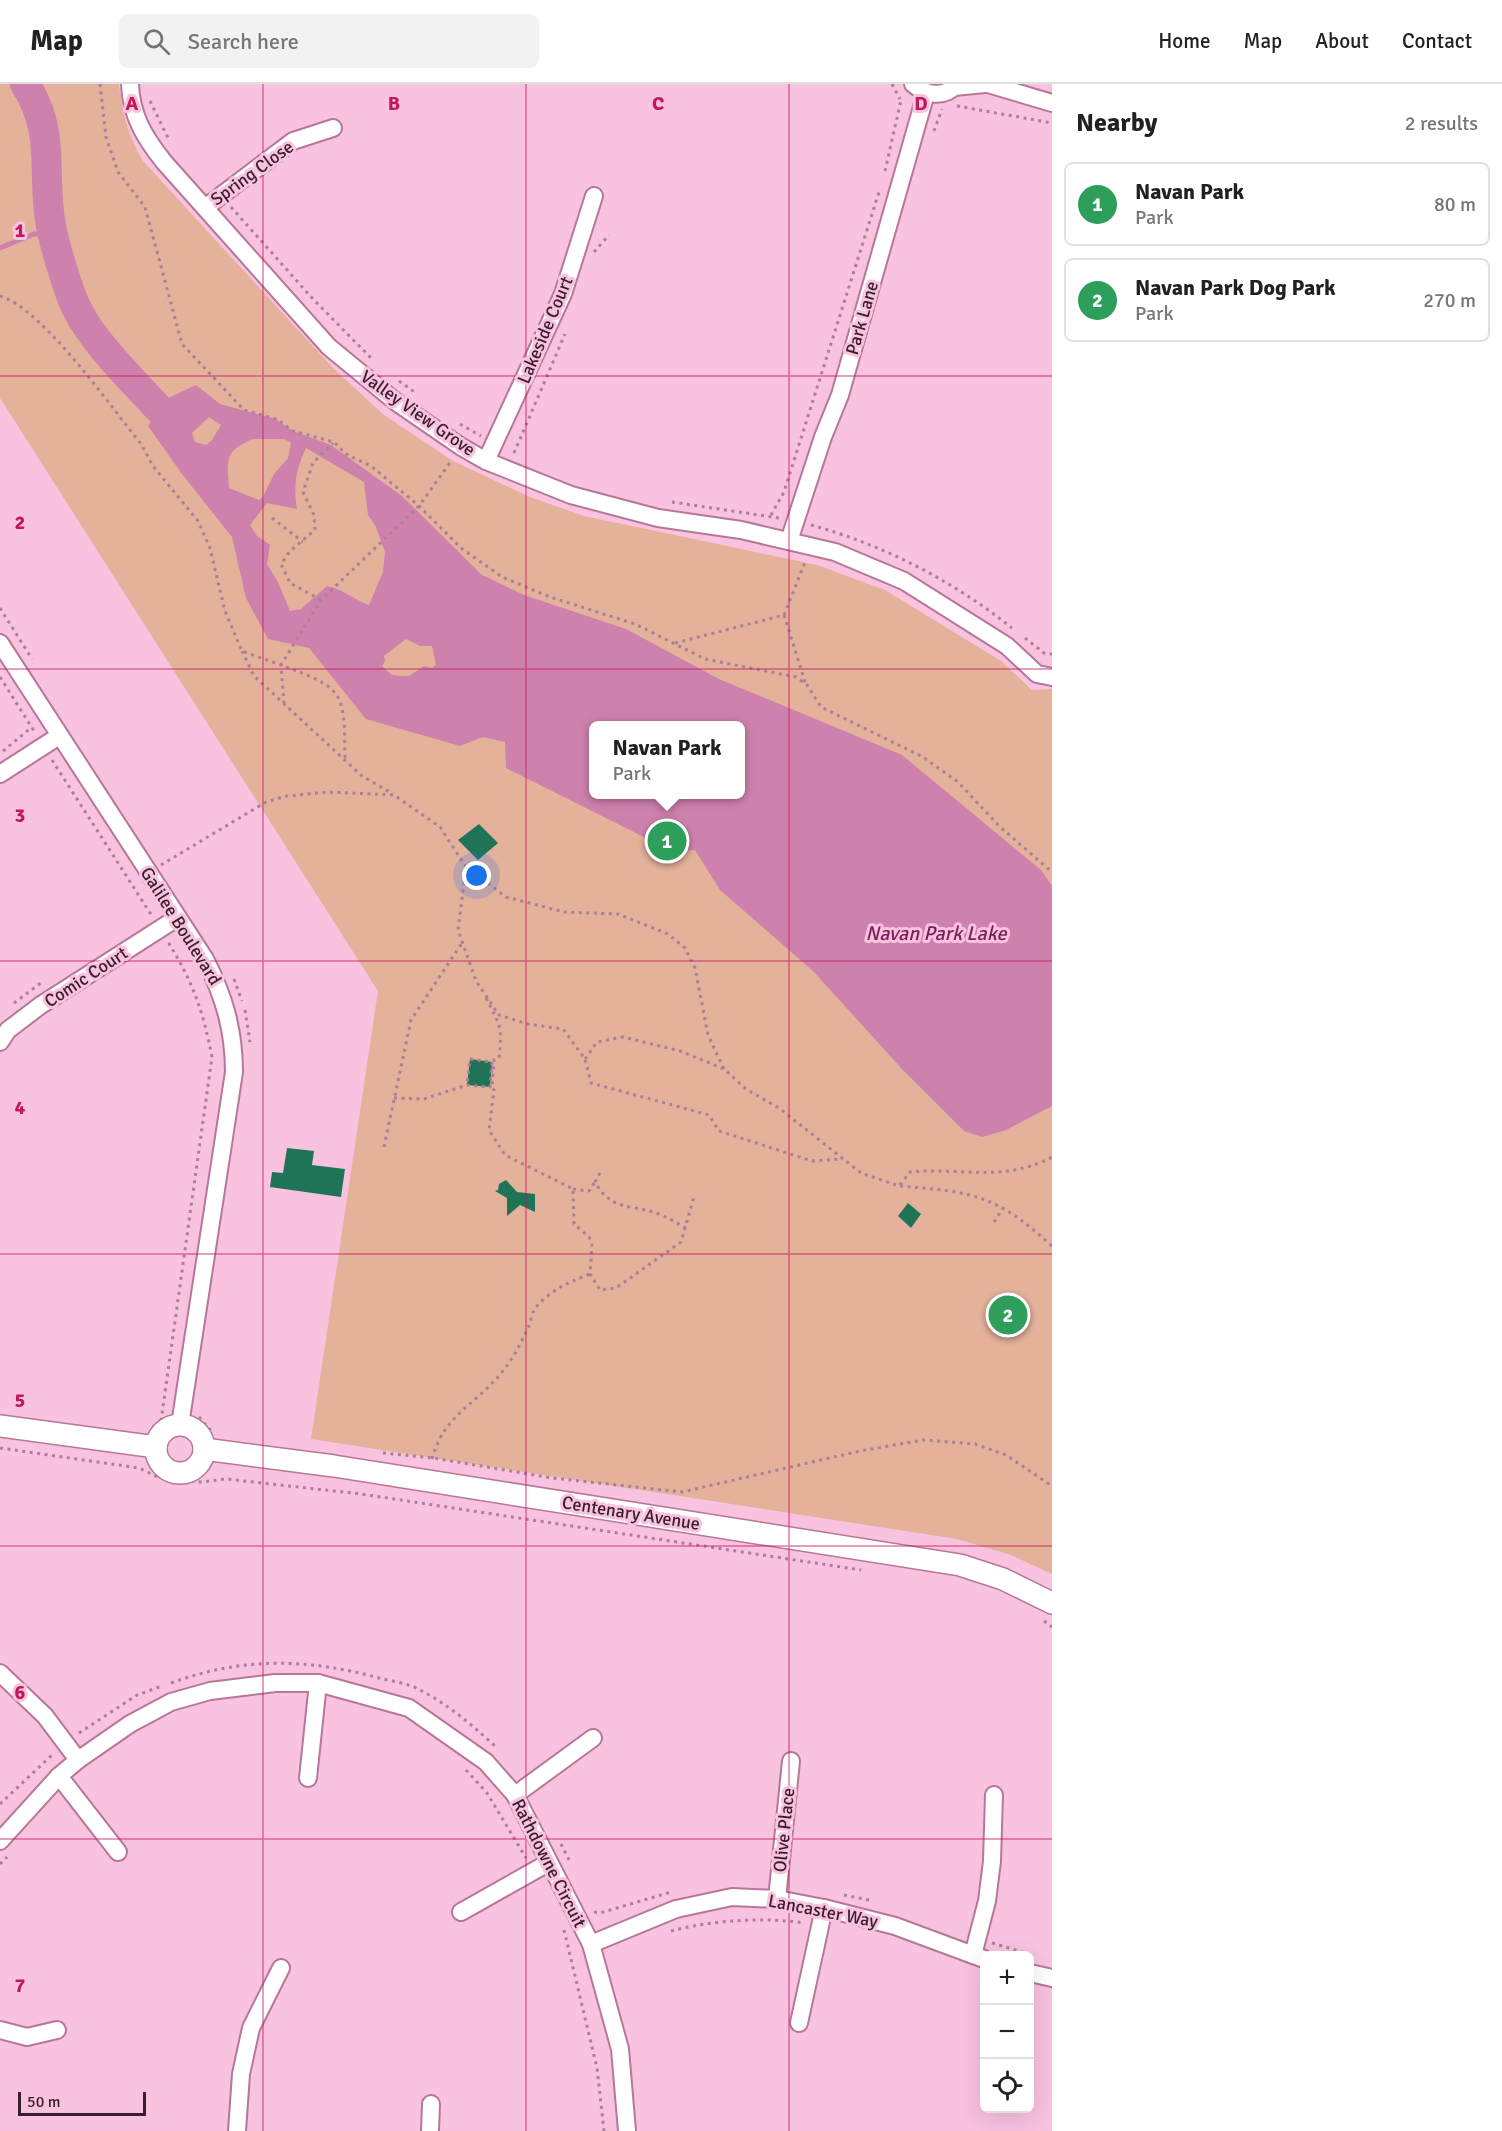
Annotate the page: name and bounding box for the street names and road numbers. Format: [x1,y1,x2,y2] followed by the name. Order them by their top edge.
[206,136,298,210] street label: Spring Close
[512,273,578,387] street label: Lakeside Court
[841,279,883,357] street label: Park Lane
[356,365,480,461] street label: Valley View Grove
[136,863,226,989] street label: Galilee Boulevard
[40,942,132,1012] street label: Comic Court
[560,1491,702,1535] street label: Centenary Avenue
[769,1787,799,1873] street label: Olive Place
[507,1795,591,1931] street label: Rathdowne Circuit
[766,1890,880,1933] street label: Lancaster Way

